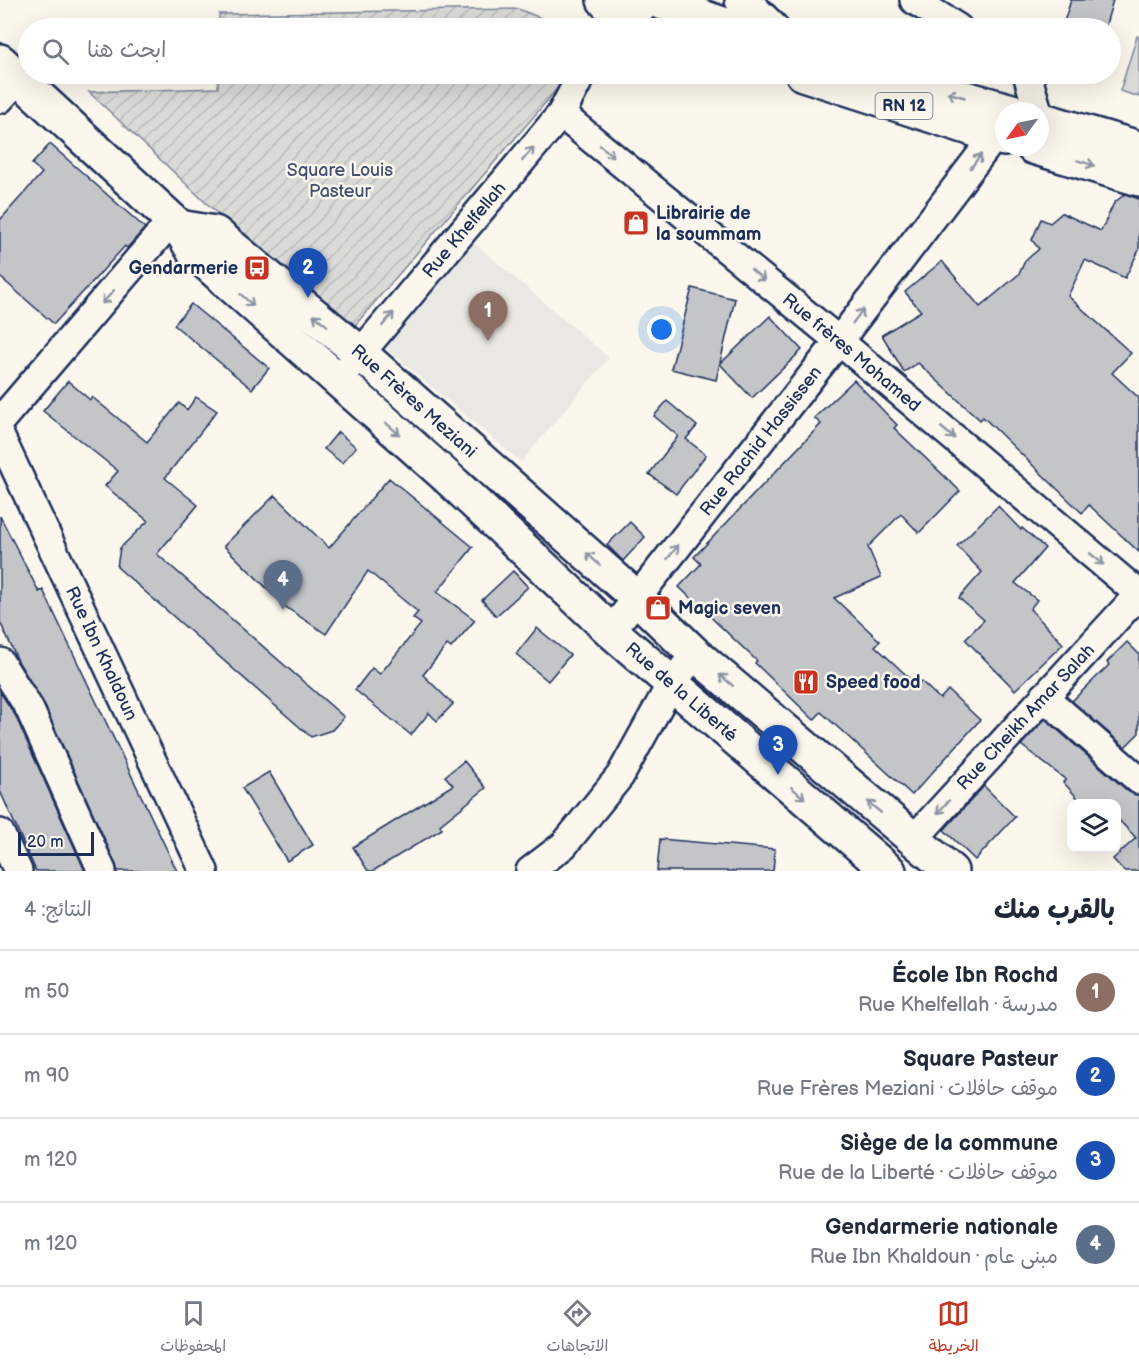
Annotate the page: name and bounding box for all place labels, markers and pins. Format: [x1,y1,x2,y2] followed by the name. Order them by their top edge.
[656,203,761,245] place label: Librairie de la soummam
[621,208,651,238] shop icon: Librairie de la soummam
[288,248,328,298] pin: 2
[242,253,272,283] bus stop icon: Gendarmerie
[129,258,238,279] place label: Gendarmerie
[468,292,508,341] pin: 1
[264,560,302,610] pin: 4
[643,593,673,623] shop icon: Magic seven
[678,598,781,619] place label: Magic seven
[791,667,821,697] restaurant icon: Speed food
[826,672,921,693] place label: Speed food
[758,726,798,775] pin: 3

